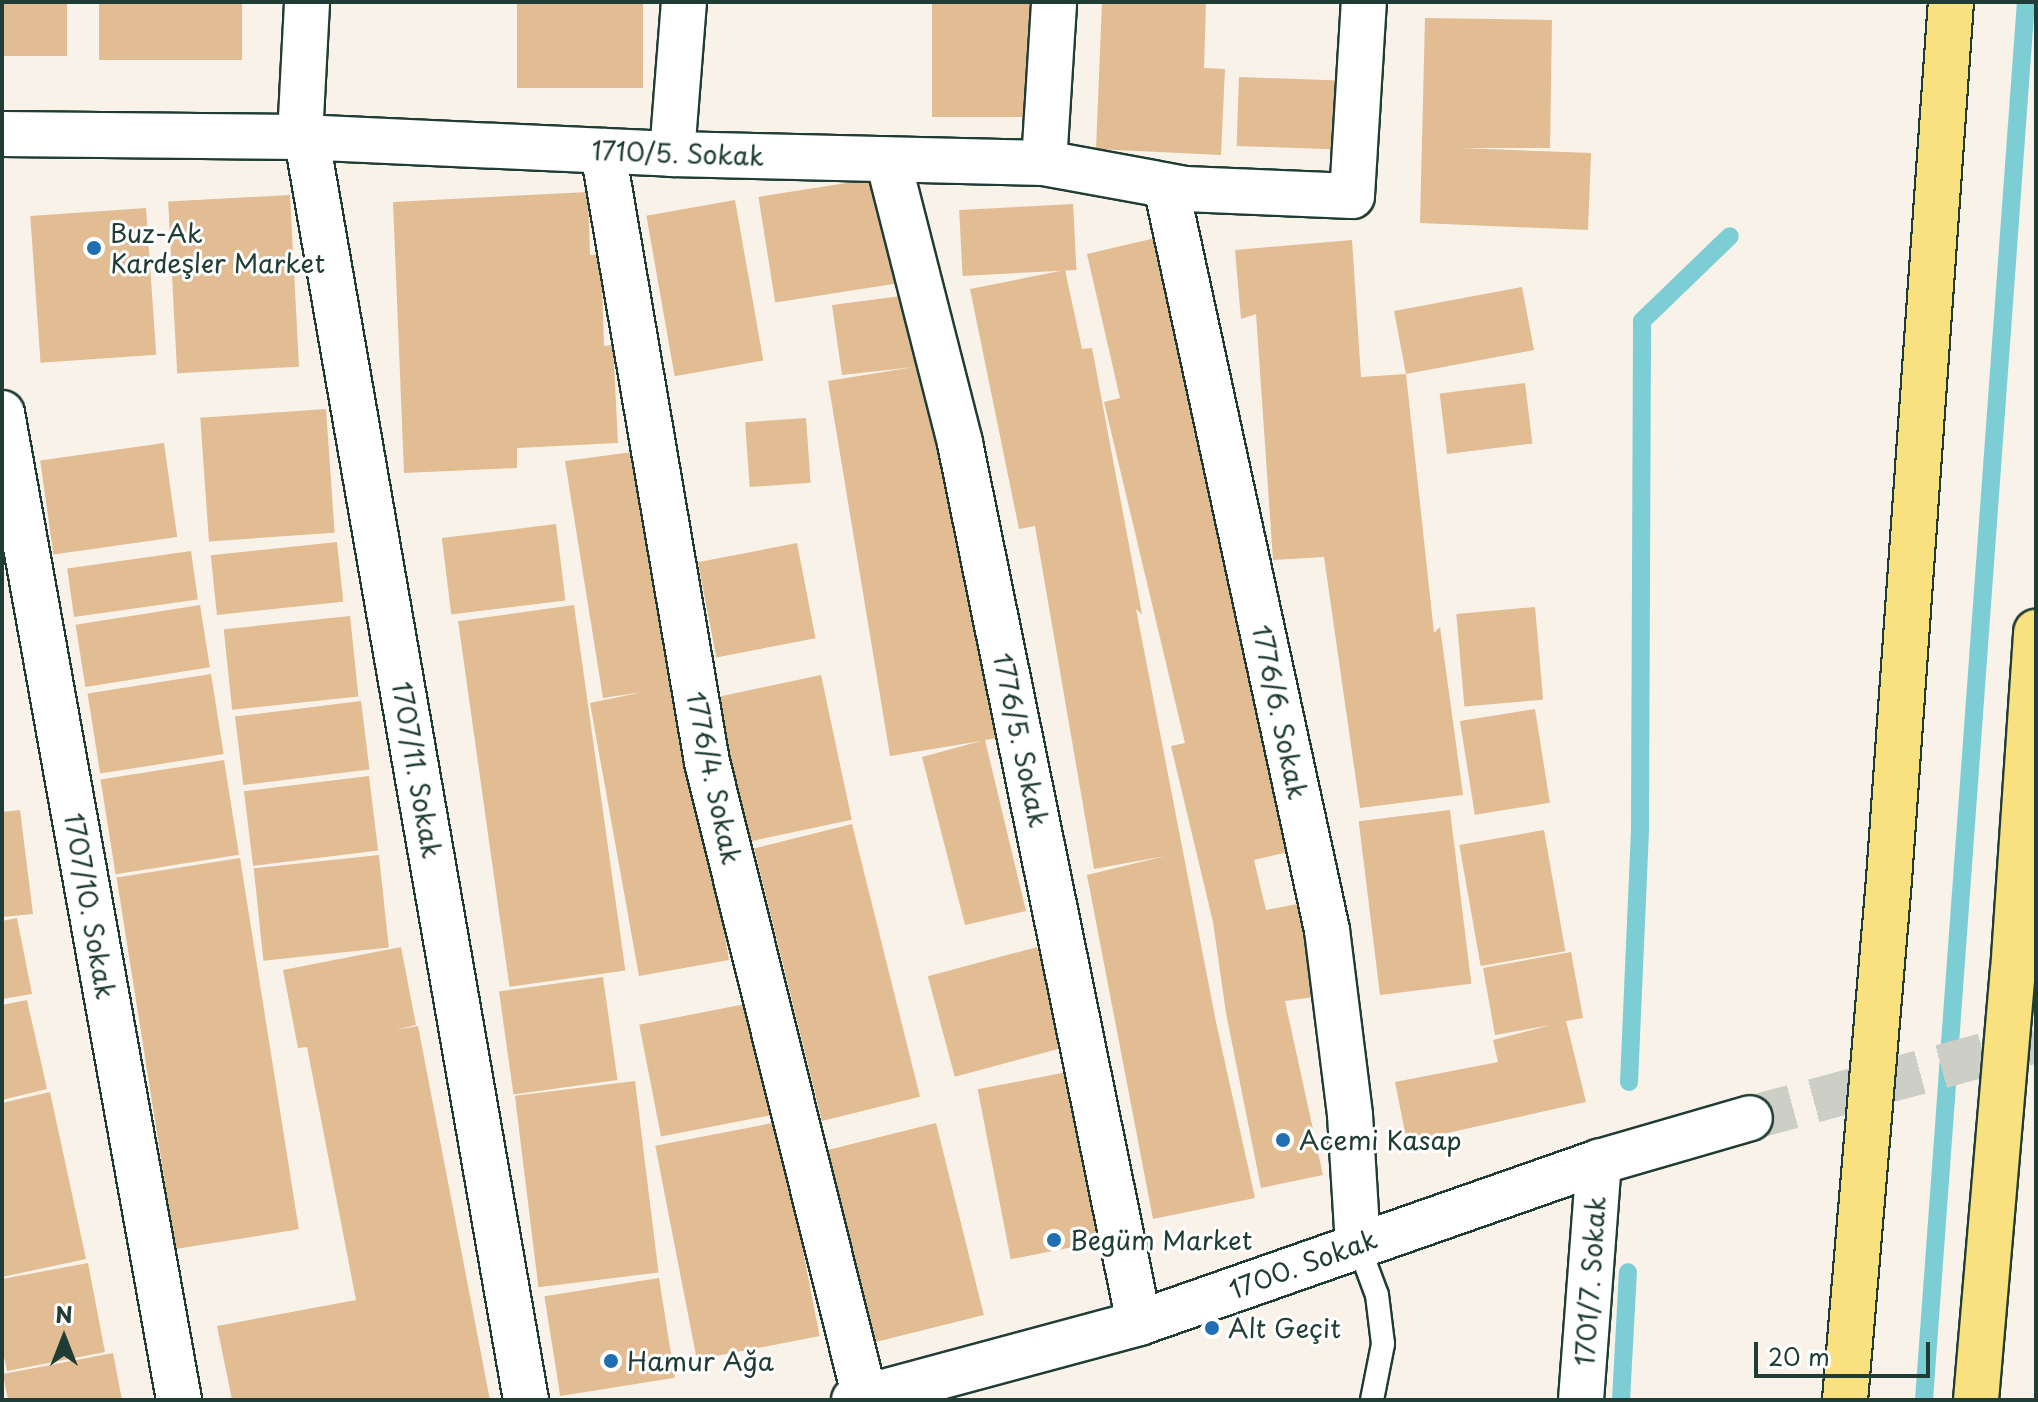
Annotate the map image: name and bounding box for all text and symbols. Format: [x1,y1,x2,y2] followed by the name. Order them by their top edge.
[591,134,765,172] street label: 1710/5. Sokak
[110,217,327,278] place label: Buz-Ak Kardeşler Market
[85,239,103,257] marker: Buz-Ak Kardeşler Market
[1246,621,1314,803] street label: 1776/6. Sokak
[987,649,1055,831] street label: 1776/5. Sokak
[386,677,448,863] street label: 1707/11. Sokak
[680,688,748,868] street label: 1776/4. Sokak
[58,809,122,1003] street label: 1707/10. Sokak
[1299,1124,1462,1156] place label: Acemi Kasap
[1274,1131,1292,1149] marker: Acemi Kasap
[1568,1195,1612,1367] street label: 1701/7. Sokak
[1224,1223,1382,1305] street label: 1700. Sokak
[1070,1224,1254,1256] place label: Begüm Market
[1045,1231,1063,1249] marker: Begüm Market
[55,1297,73,1330] text: N
[24,1298,104,1378] north arrow
[1228,1312,1341,1344] place label: Alt Geçit
[1203,1319,1221,1337] marker: Alt Geçit
[1758,1326,1934,1376] scale bar
[1768,1338,1830,1374] text: 20 m
[627,1345,774,1377] place label: Hamur Ağa
[602,1352,620,1370] marker: Hamur Ağa

